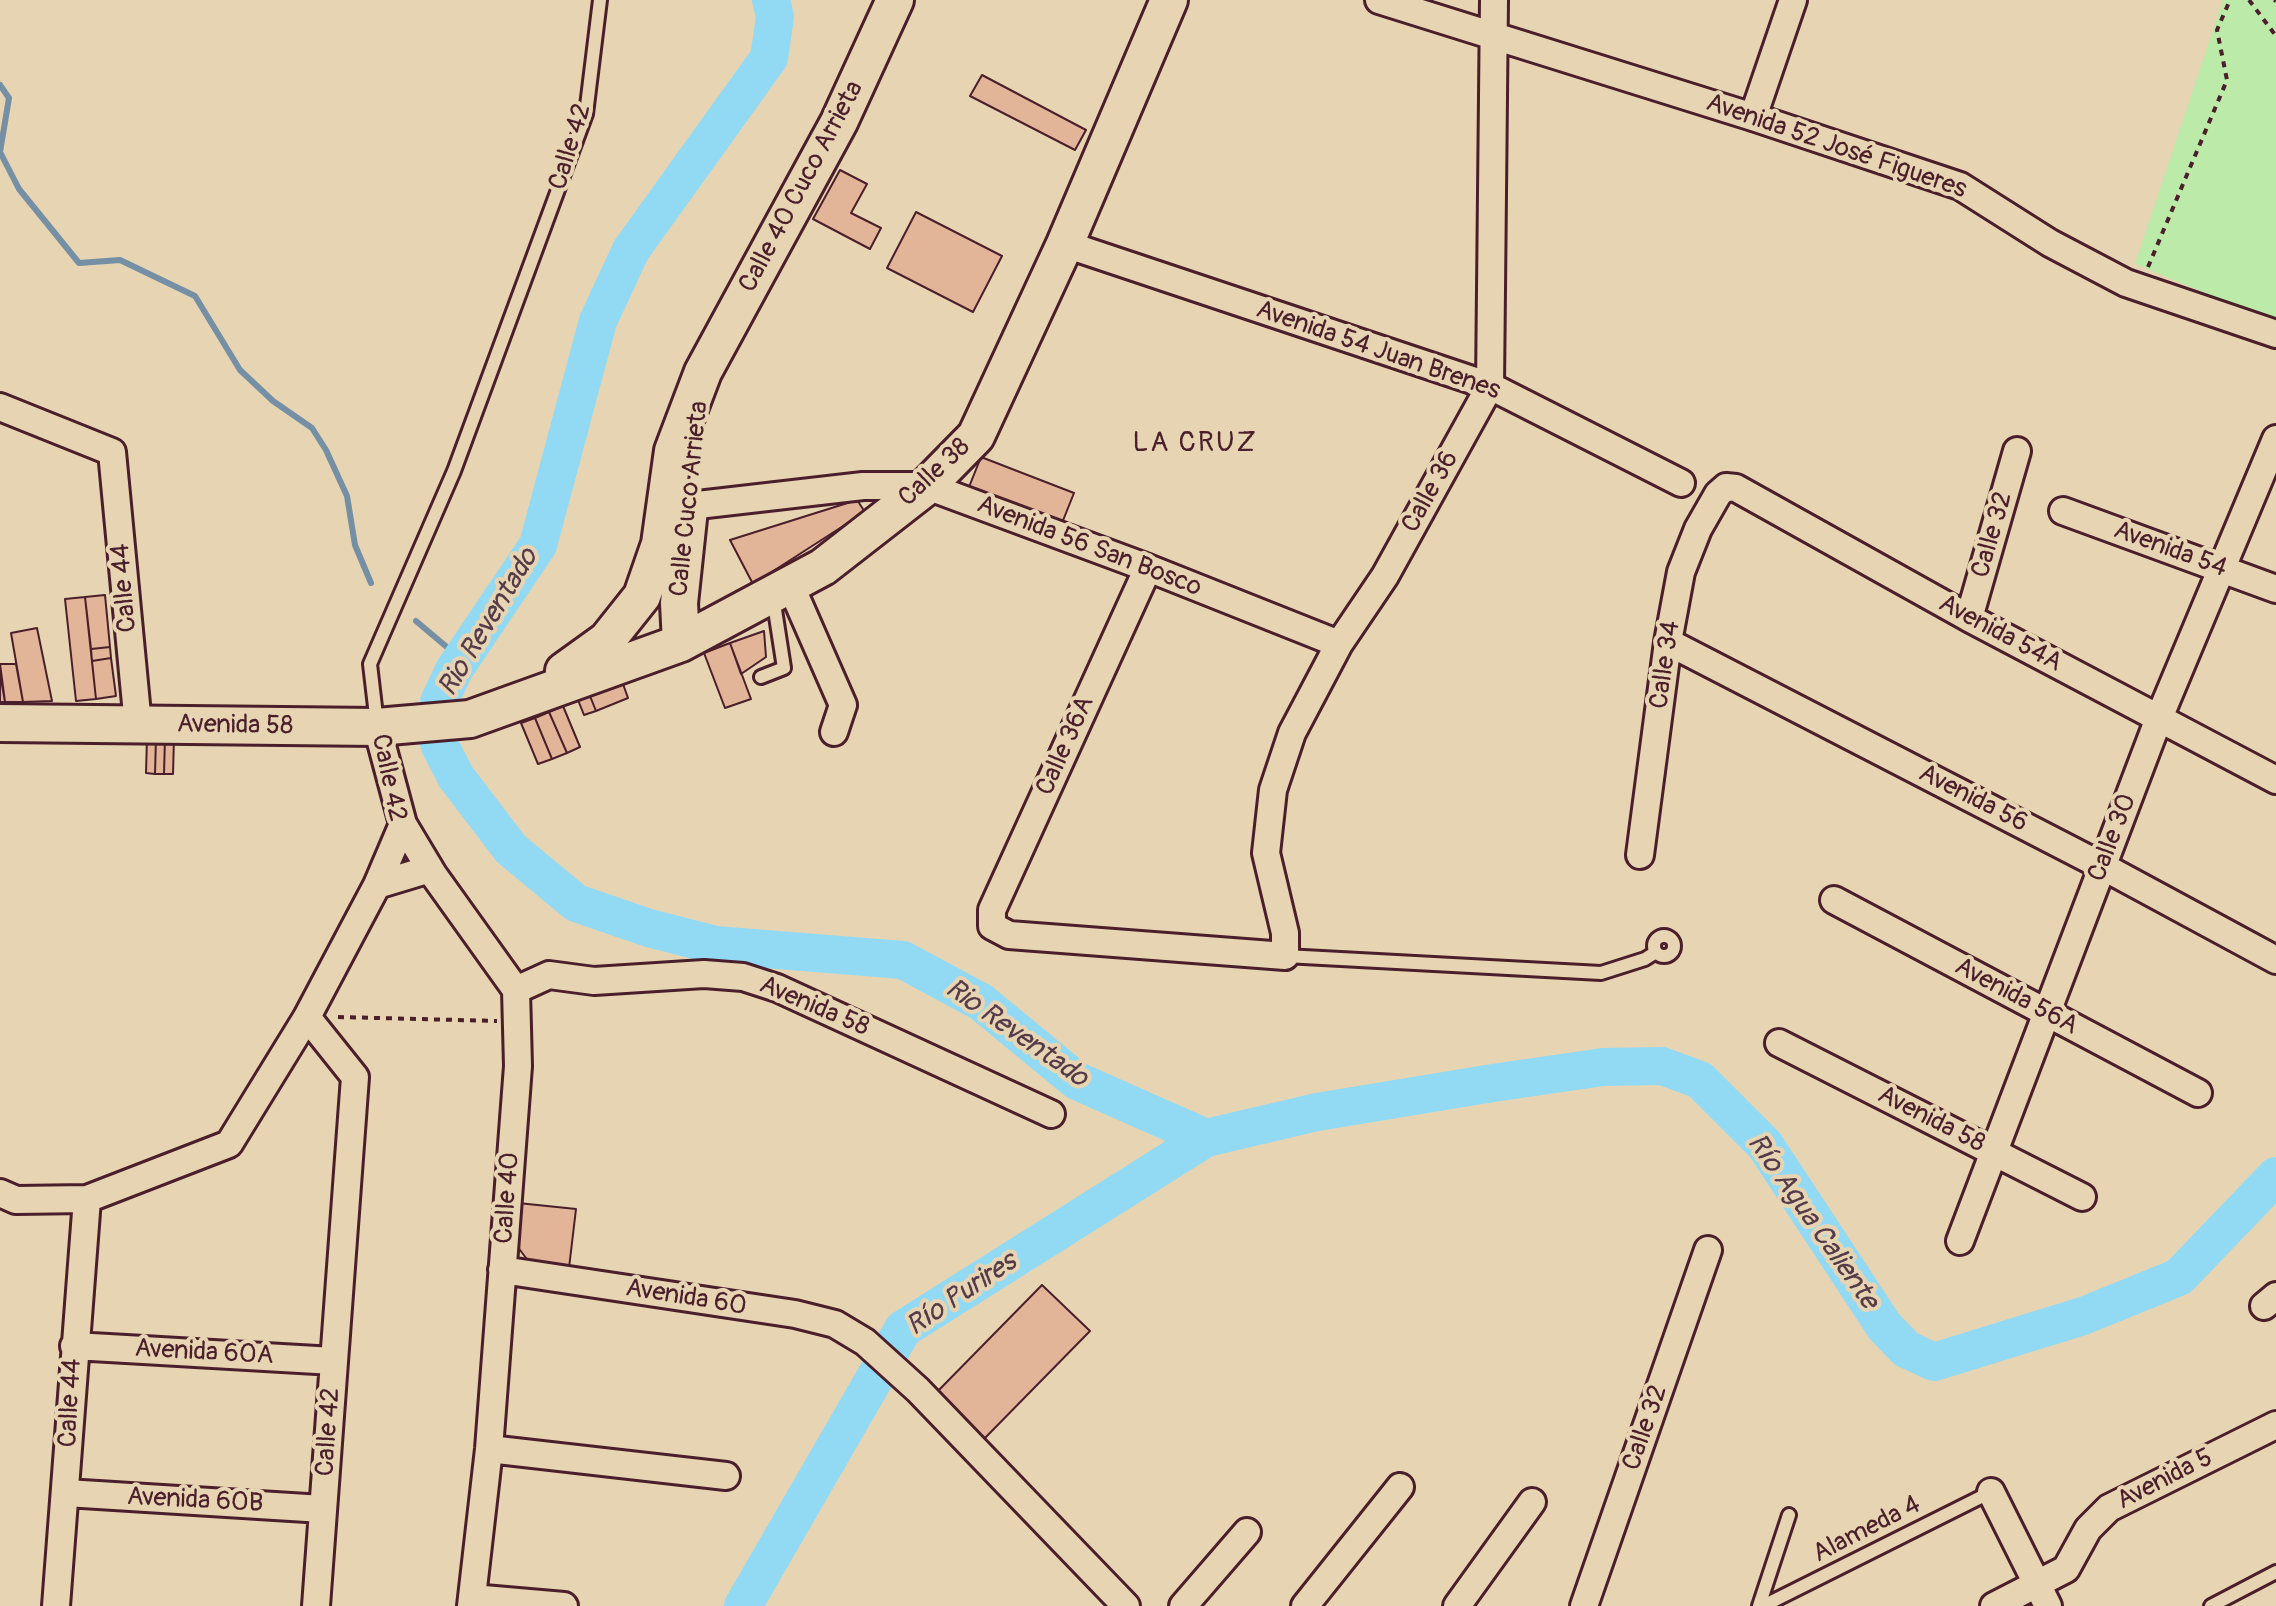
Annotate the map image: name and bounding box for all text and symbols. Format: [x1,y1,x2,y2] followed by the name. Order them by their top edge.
[733,76,871,298] street label: Calle 40 Cuco Arrieta
[1702,88,1970,206] street label: Avenida 52 José Figueres
[543,100,599,194] street label: Calle 42
[1252,295,1504,407] street label: Avenida 54 Juan Brenes
[664,400,716,598] street label: Calle Cuco Arrieta
[1132,427,1258,461] district label: LA CRUZ
[893,432,977,514] street label: Calle 38
[1396,446,1466,538] street label: Calle 36
[1966,488,2020,582] street label: Calle 32
[972,490,1206,604] street label: Avenida 56 San Bosco
[2109,515,2231,585] street label: Avenida 54
[106,542,144,634] street label: Calle 44
[432,543,546,703] water label: Rio Reventado
[1933,588,2067,680] street label: Avenida 54A
[1644,619,1688,711] street label: Calle 34
[1030,691,1102,801] street label: Calle 36A
[177,709,293,743] street label: Avenida 58
[364,731,412,825] street label: Calle 42
[1913,758,2033,840] street label: Avenida 56
[2082,790,2144,886] street label: Calle 30
[1949,951,2083,1043] street label: Avenida 56A
[754,970,874,1044] street label: Avenida 58
[938,973,1094,1095] water label: Rio Reventado
[1872,1080,1990,1160] street label: Avenida 58
[1739,1128,1885,1316] water label: Río Agua Caliente
[489,1151,527,1245] street label: Calle 40
[901,1246,1023,1344] water label: Río Purires
[623,1273,749,1323] street label: Avenida 60
[134,1334,274,1372] street label: Avenida 60A
[53,1358,89,1448] street label: Calle 44
[1617,1381,1675,1475] street label: Calle 32
[310,1387,348,1477] street label: Calle 42
[2112,1443,2218,1517] street label: Avenida 5
[126,1482,264,1520] street label: Avenida 60B
[1808,1490,1926,1570] street label: Alameda 4

